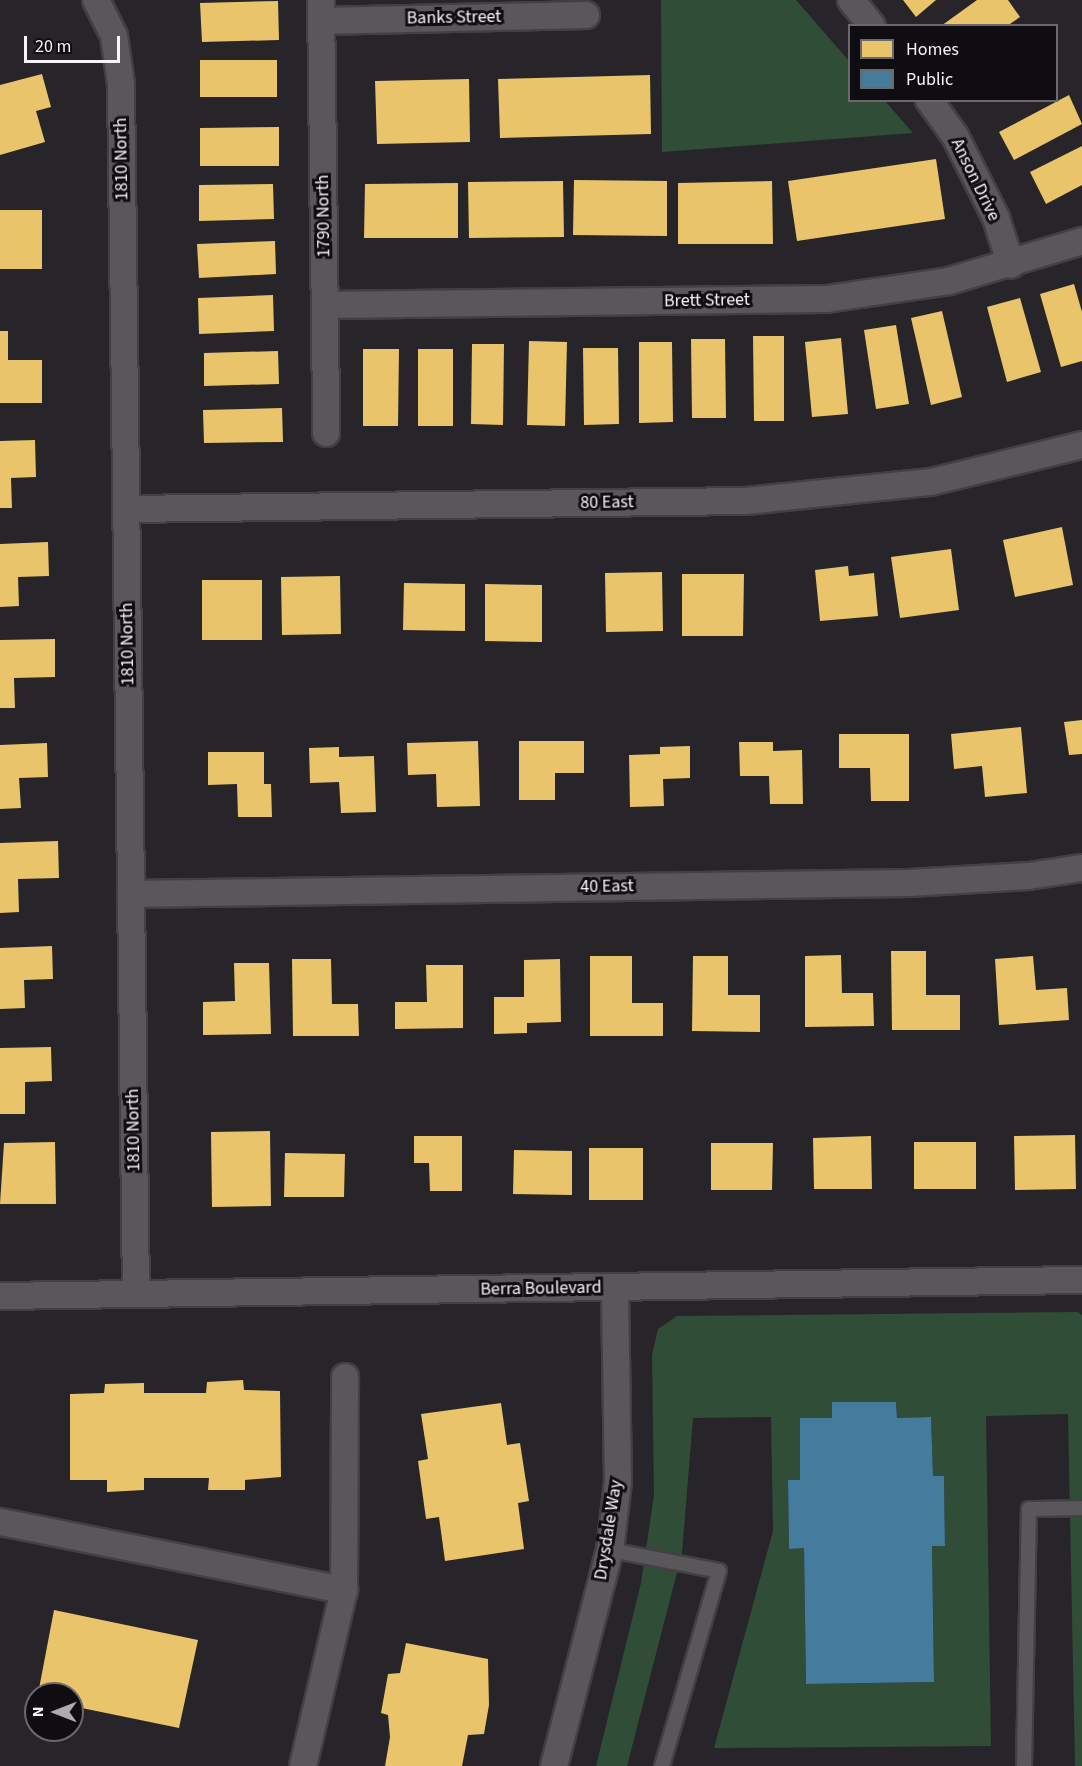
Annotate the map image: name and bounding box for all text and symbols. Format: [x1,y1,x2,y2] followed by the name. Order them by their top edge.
[406,6,502,30] street label: Banks Street
[27,24,123,62] scale bar
[848,24,1058,102] legend
[35,34,71,59] text: 20 m
[906,37,959,62] text: Homes
[906,67,953,92] text: Public
[110,117,134,201] street label: 1810 North
[946,135,1004,225] street label: Anson Drive
[312,174,336,258] street label: 1790 North
[664,289,750,313] street label: Brett Street
[580,492,634,514] street label: 80 East
[116,602,140,686] street label: 1810 North
[580,876,634,898] street label: 40 East
[122,1088,146,1172] street label: 1810 North
[480,1277,602,1301] street label: Berra Boulevard
[590,1478,628,1582] street label: Drysdale Way
[24,1682,84,1742] north arrow
[27,1707,49,1717] text: N

